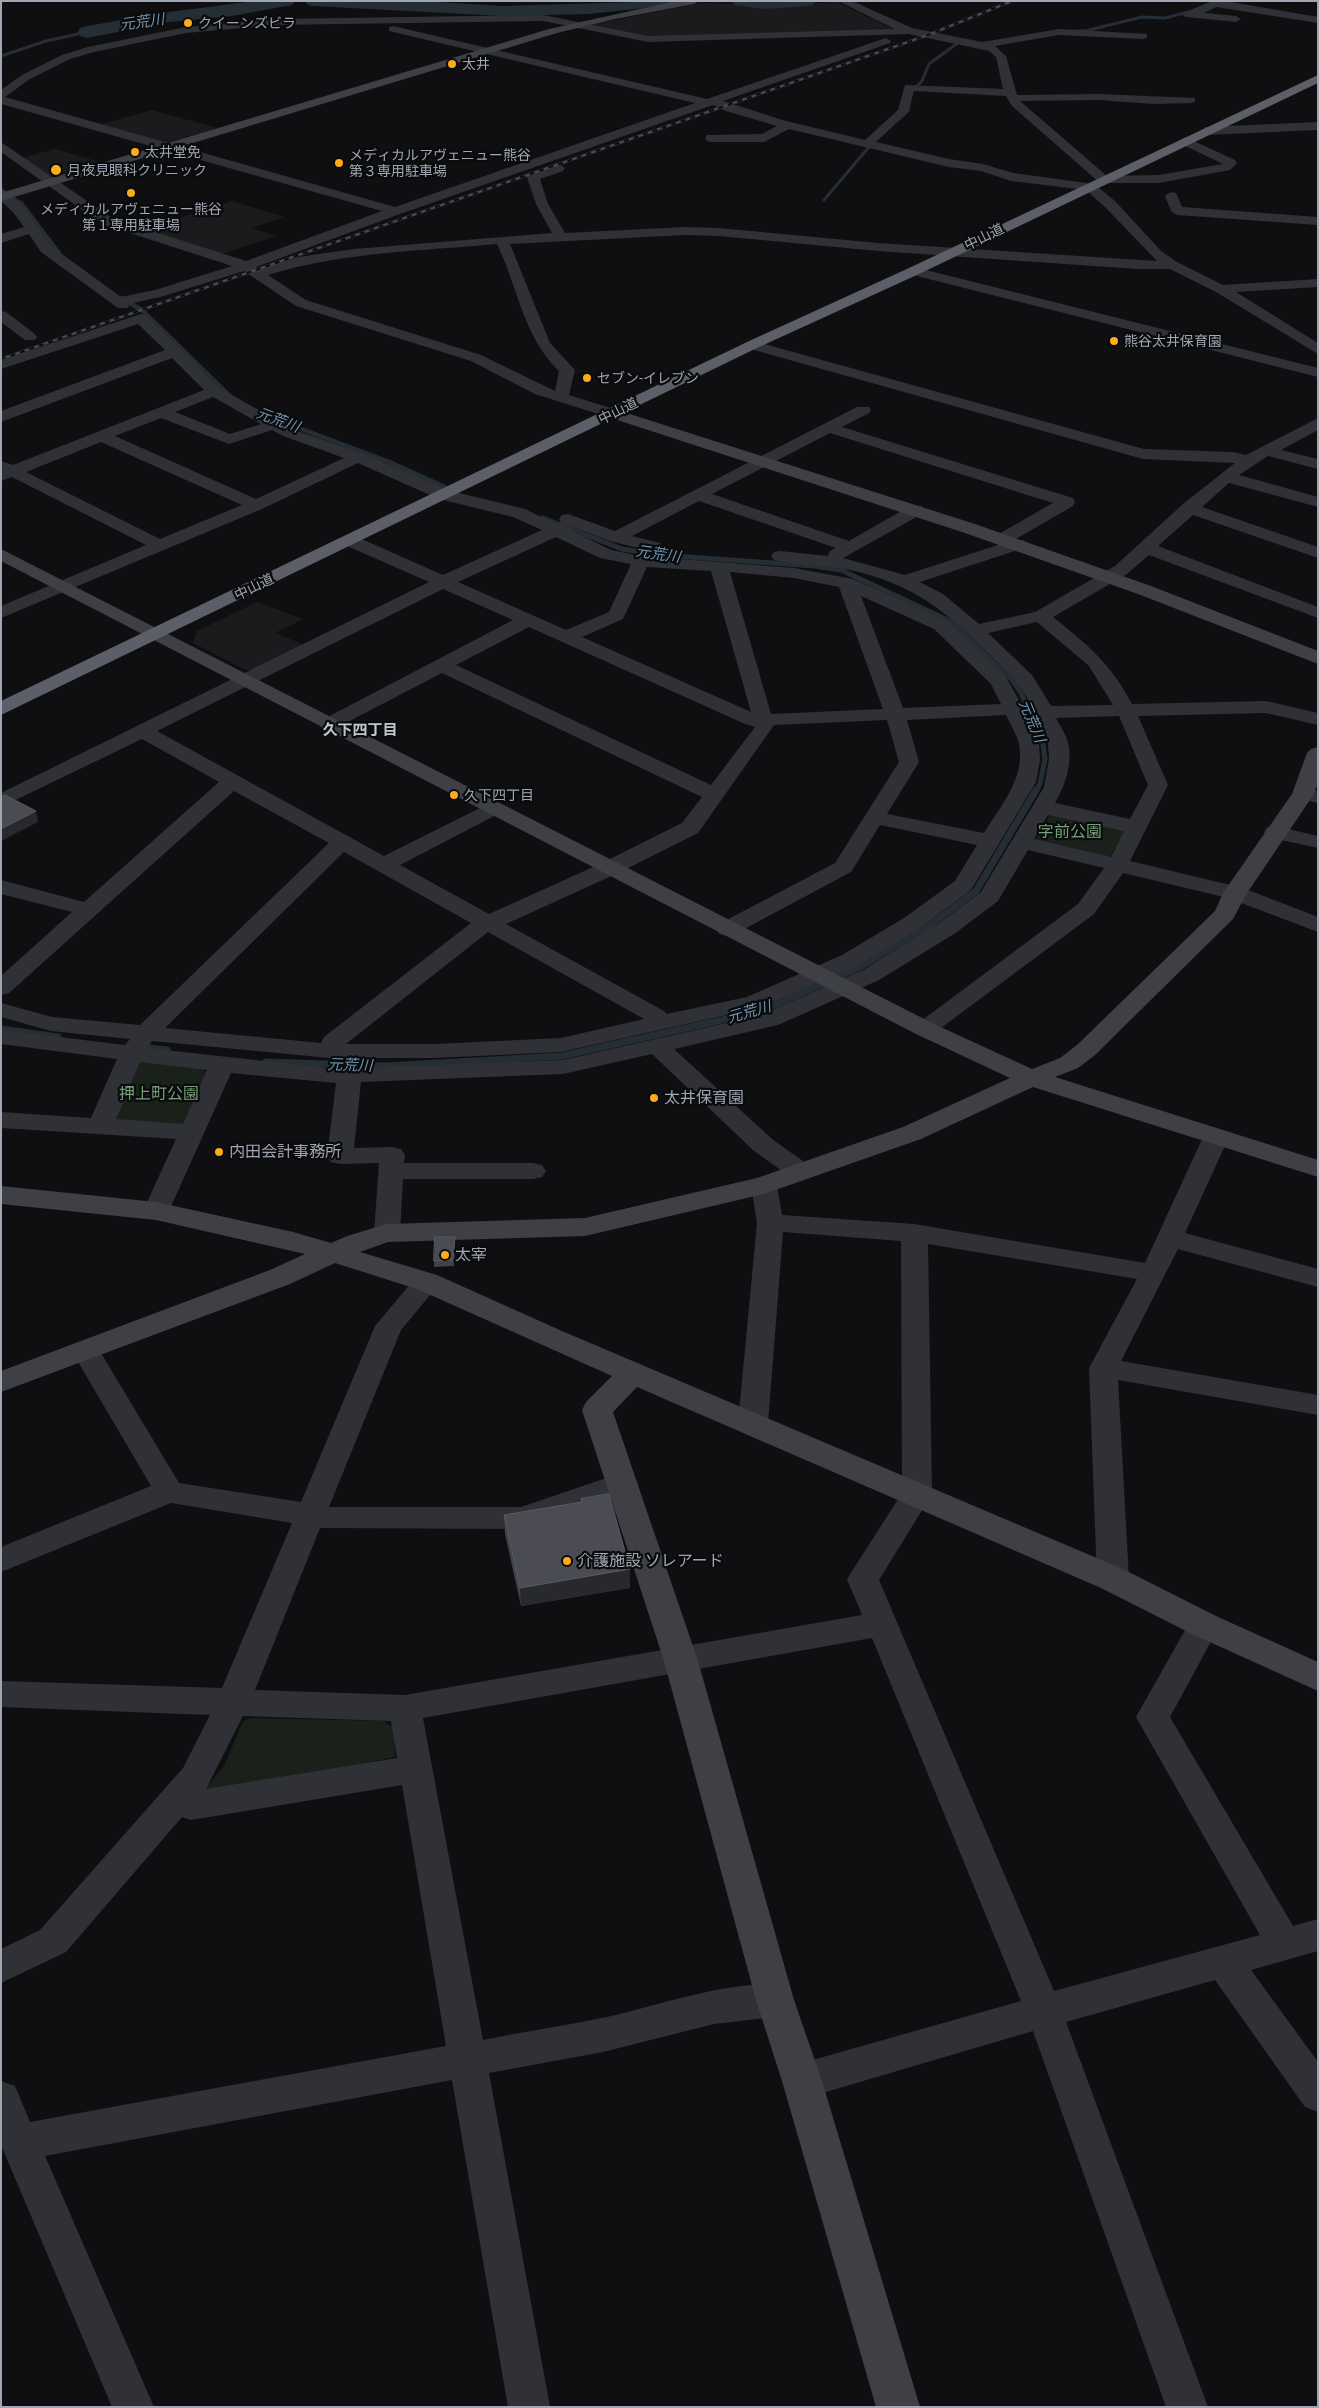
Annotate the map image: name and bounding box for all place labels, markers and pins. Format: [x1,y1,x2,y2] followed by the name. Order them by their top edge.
[198,15,296,31] place label: クイーンズビラ
[182,17,194,29] marker: クイーンズビラ
[462,56,490,72] place label: 太井
[446,58,458,70] marker: 太井
[145,144,201,160] place label: 太井堂免
[129,146,141,158] marker: 太井堂免
[349,147,531,180] place label: メディカルアヴェニュー熊谷 第３専用駐車場
[333,157,345,169] marker: メディカルアヴェニュー熊谷 第３専用駐車場
[67,162,207,178] place label: 月夜見眼科クリニック
[49,163,63,177] marker: 月夜見眼科クリニック
[125,187,137,199] marker: メディカルアヴェニュー熊谷 第１専用駐車場
[40,201,222,233] place label: メディカルアヴェニュー熊谷 第１専用駐車場
[1124,333,1222,349] place label: 熊谷太井保育園
[1108,335,1120,347] marker: 熊谷太井保育園
[597,370,699,386] place label: セブン-イレブン
[581,372,593,384] marker: セブン-イレブン
[464,787,534,803] place label: 久下四丁目
[448,789,460,801] marker: 久下四丁目
[664,1088,744,1108] place label: 太井保育園
[648,1092,660,1104] marker: 太井保育園
[229,1142,341,1162] place label: 内田会計事務所
[213,1146,225,1158] marker: 内田会計事務所
[455,1245,487,1265] place label: 太宰
[439,1249,451,1261] marker: 太宰
[577,1551,724,1571] place label: 介護施設 ソレアード
[561,1555,573,1567] marker: 介護施設 ソレアード

